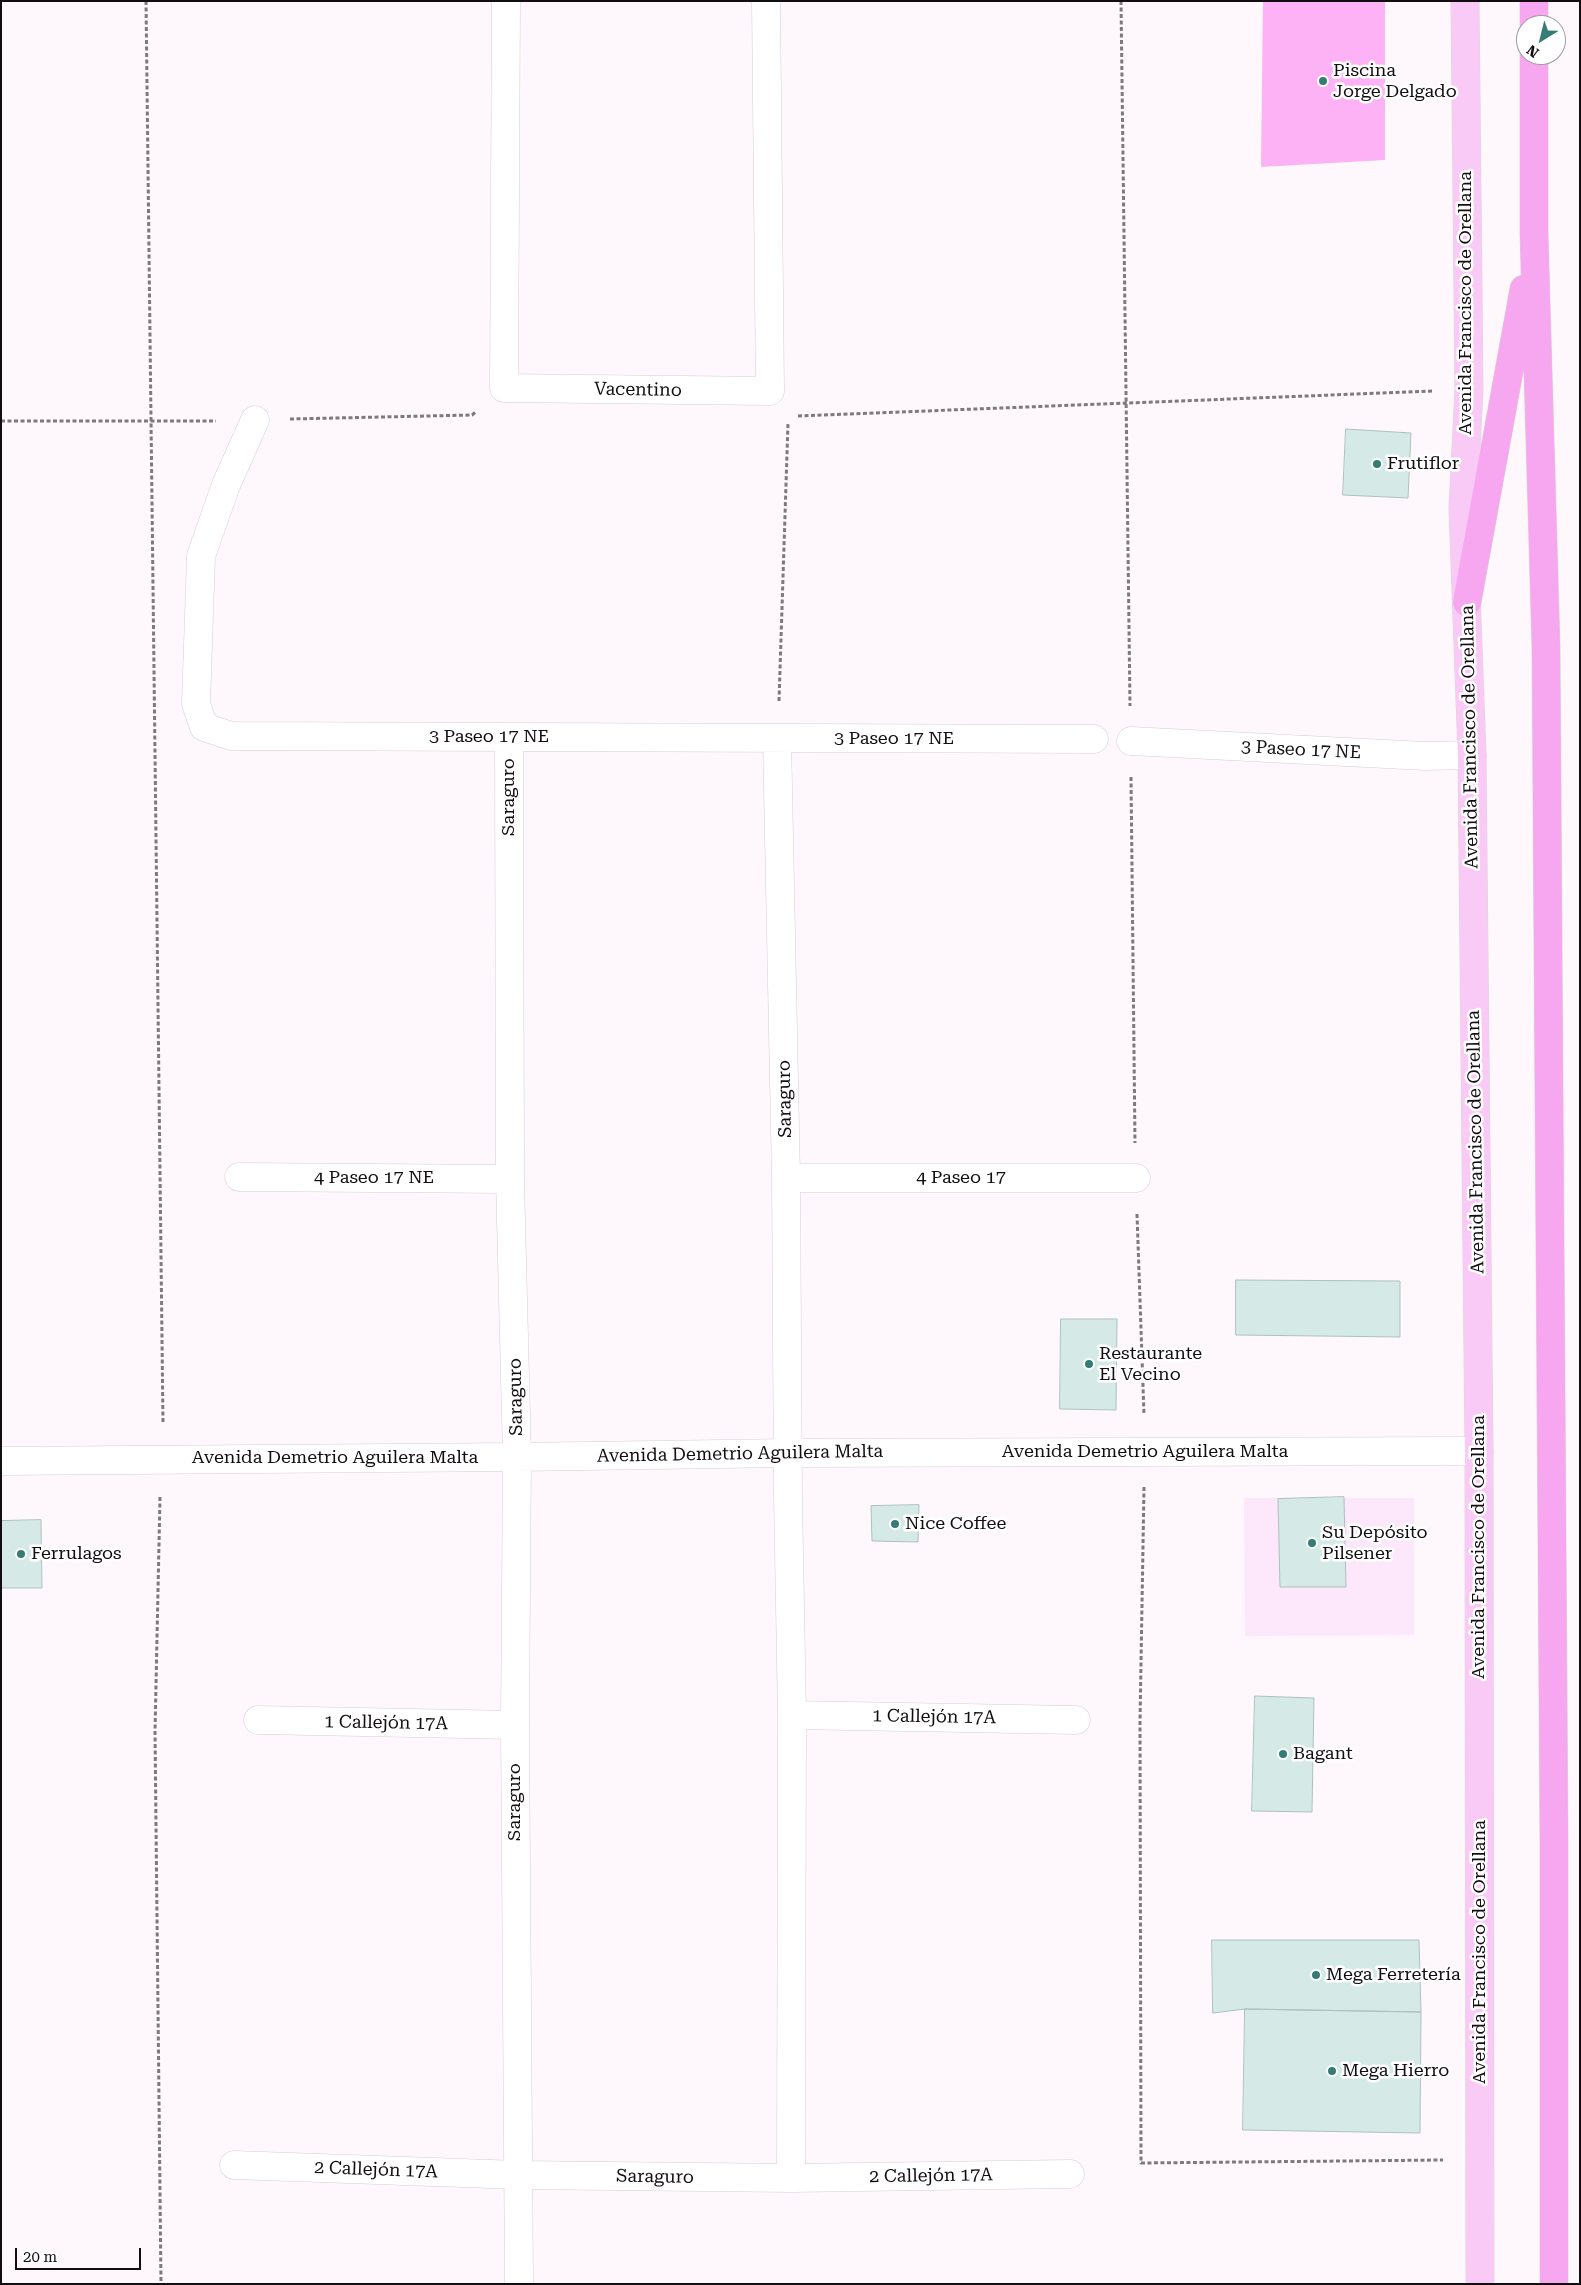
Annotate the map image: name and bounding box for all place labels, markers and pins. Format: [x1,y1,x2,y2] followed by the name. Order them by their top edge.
[1333,60,1457,102] place label: Piscina Jorge Delgado
[1317,75,1329,87] marker: Piscina Jorge Delgado
[1387,453,1459,475] place label: Frutiflor
[1371,458,1383,470] marker: Frutiflor
[1099,1343,1202,1386] place label: Restaurante El Vecino
[1083,1358,1095,1370] marker: Restaurante El Vecino
[905,1513,1006,1535] place label: Nice Coffee
[889,1518,901,1530] marker: Nice Coffee
[1322,1522,1428,1565] place label: Su Depósito Pilsener
[1306,1537,1318,1549] marker: Su Depósito Pilsener
[31,1543,122,1565] place label: Ferrulagos
[15,1548,27,1560] marker: Ferrulagos
[1293,1743,1353,1765] place label: Bagant
[1277,1748,1289,1760] marker: Bagant
[1326,1964,1461,1986] place label: Mega Ferretería
[1310,1969,1322,1981] marker: Mega Ferretería
[1342,2060,1449,2082] place label: Mega Hierro
[1326,2065,1338,2077] marker: Mega Hierro

